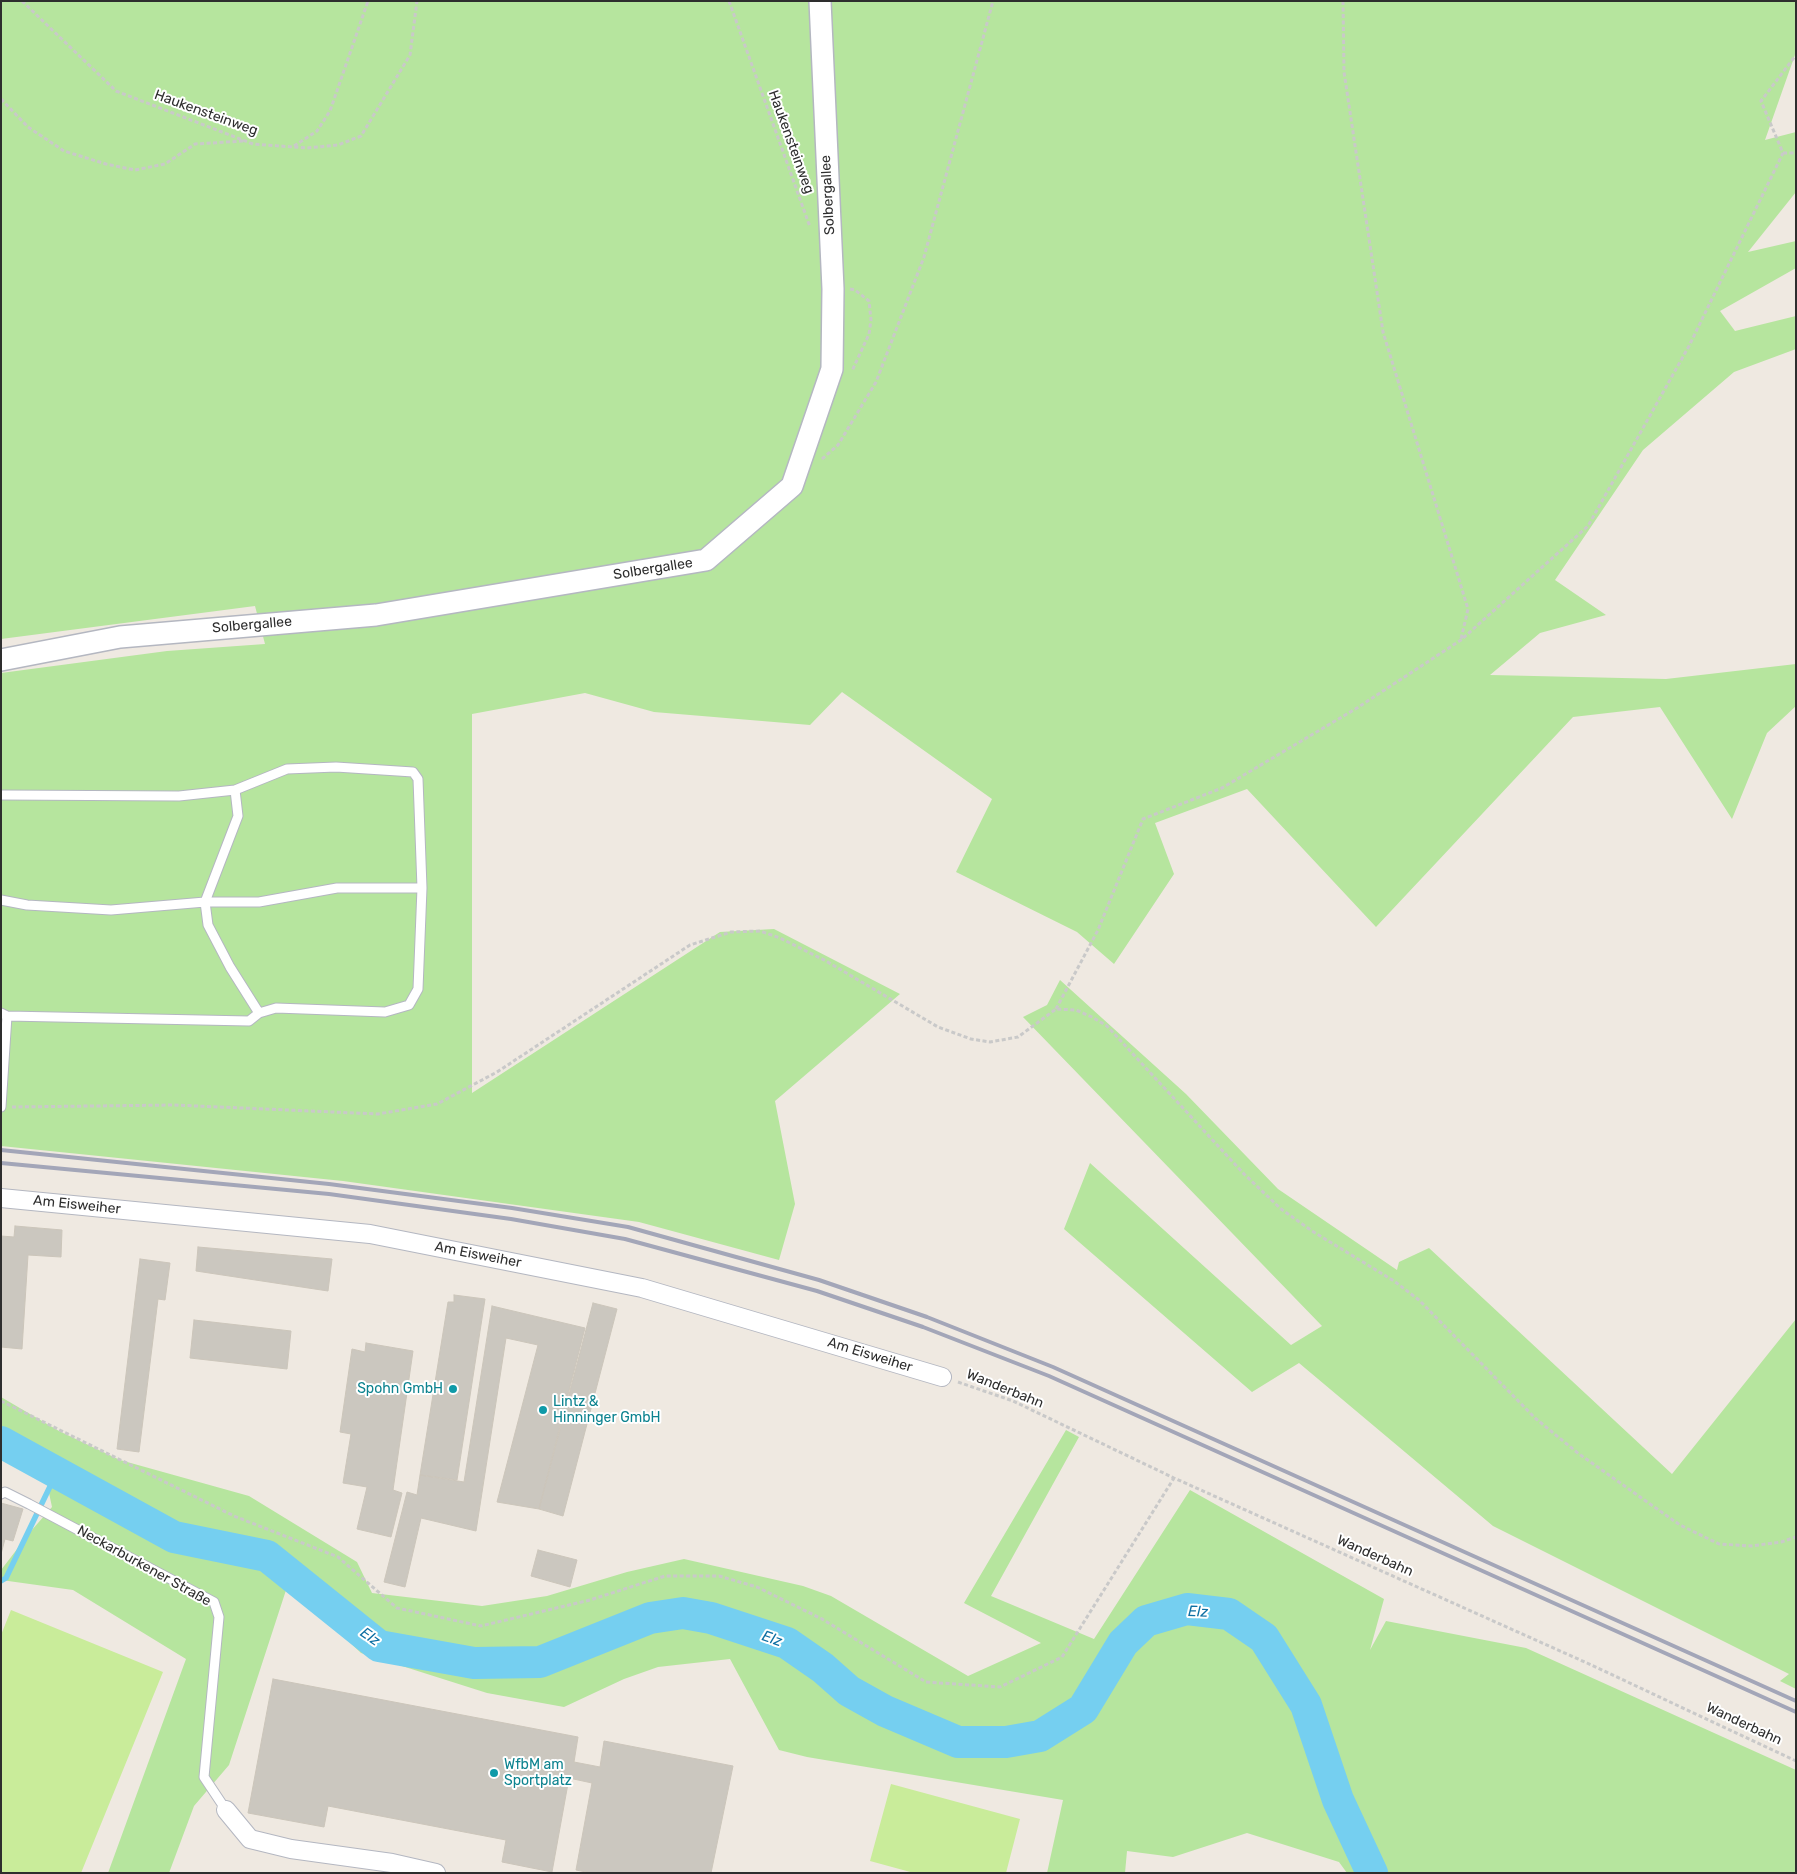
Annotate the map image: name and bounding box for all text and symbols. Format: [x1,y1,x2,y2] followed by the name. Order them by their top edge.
[152,86,260,140] street label: Haukensteinweg
[764,88,818,196] street label: Haukensteinweg
[818,155,838,235] street label: Solbergallee
[612,554,694,584] street label: Solbergallee
[211,613,293,637] street label: Solbergallee
[32,1192,122,1218] street label: Am Eisweiher
[433,1238,523,1272] street label: Am Eisweiher
[825,1334,915,1376] street label: Am Eisweiher
[964,1366,1046,1412] street label: Wanderbahn
[357,1381,443,1397] place label: Spohn GmbH
[447,1383,459,1395] marker: Spohn GmbH
[553,1394,660,1426] place label: Lintz & Hinninger GmbH
[537,1404,549,1416] marker: Lintz & Hinninger GmbH
[74,1522,214,1610] street label: Neckarburkener Straße
[1334,1532,1416,1580] street label: Wanderbahn
[1188,1603,1208,1621] water label: Elz
[357,1624,383,1650] water label: Elz
[759,1627,785,1651] water label: Elz
[1703,1699,1785,1749] street label: Wanderbahn
[504,1757,572,1790] place label: WfbM am Sportplatz
[488,1767,500,1779] marker: WfbM am Sportplatz

